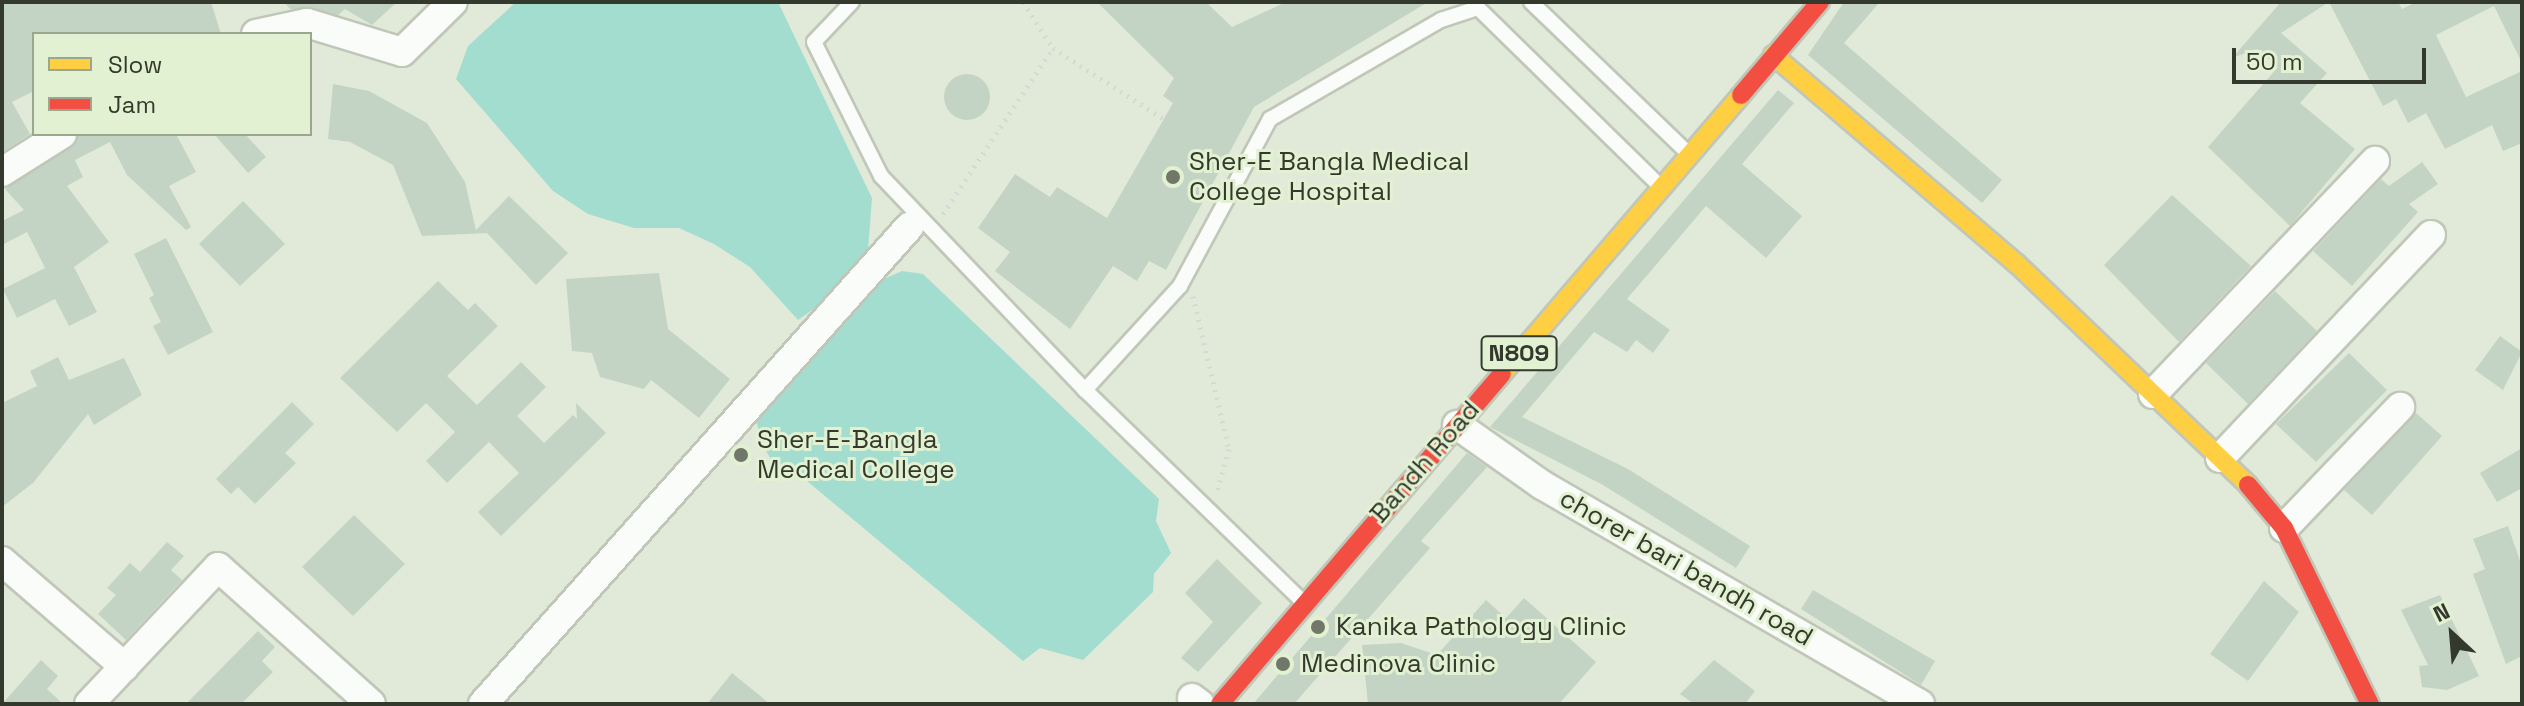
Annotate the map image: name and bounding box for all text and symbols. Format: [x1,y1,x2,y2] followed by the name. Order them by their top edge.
[32,32,312,136] legend
[2236,32,2430,82] scale bar
[2246,46,2303,77] text: 50 m
[108,49,162,80] text: Slow
[108,89,156,120] text: Jam
[1189,146,1469,208] place label: Sher-E Bangla Medical College Hospital
[1164,168,1182,186] marker: Sher-E Bangla Medical College Hospital
[1479,333,1559,373] road number: N809
[1364,395,1486,529] street label: Bandh Road
[757,424,955,486] place label: Sher-E-Bangla Medical College
[732,446,750,464] marker: Sher-E-Bangla Medical College
[1554,483,1818,653] street label: chorer bari bandh road
[2412,594,2492,674] north arrow
[2429,597,2454,628] text: N
[1336,611,1627,643] place label: Kanika Pathology Clinic
[1307,616,1329,638] marker: Kanika Pathology Clinic
[1301,648,1496,680] place label: Medinova Clinic
[1272,653,1294,675] marker: Medinova Clinic

